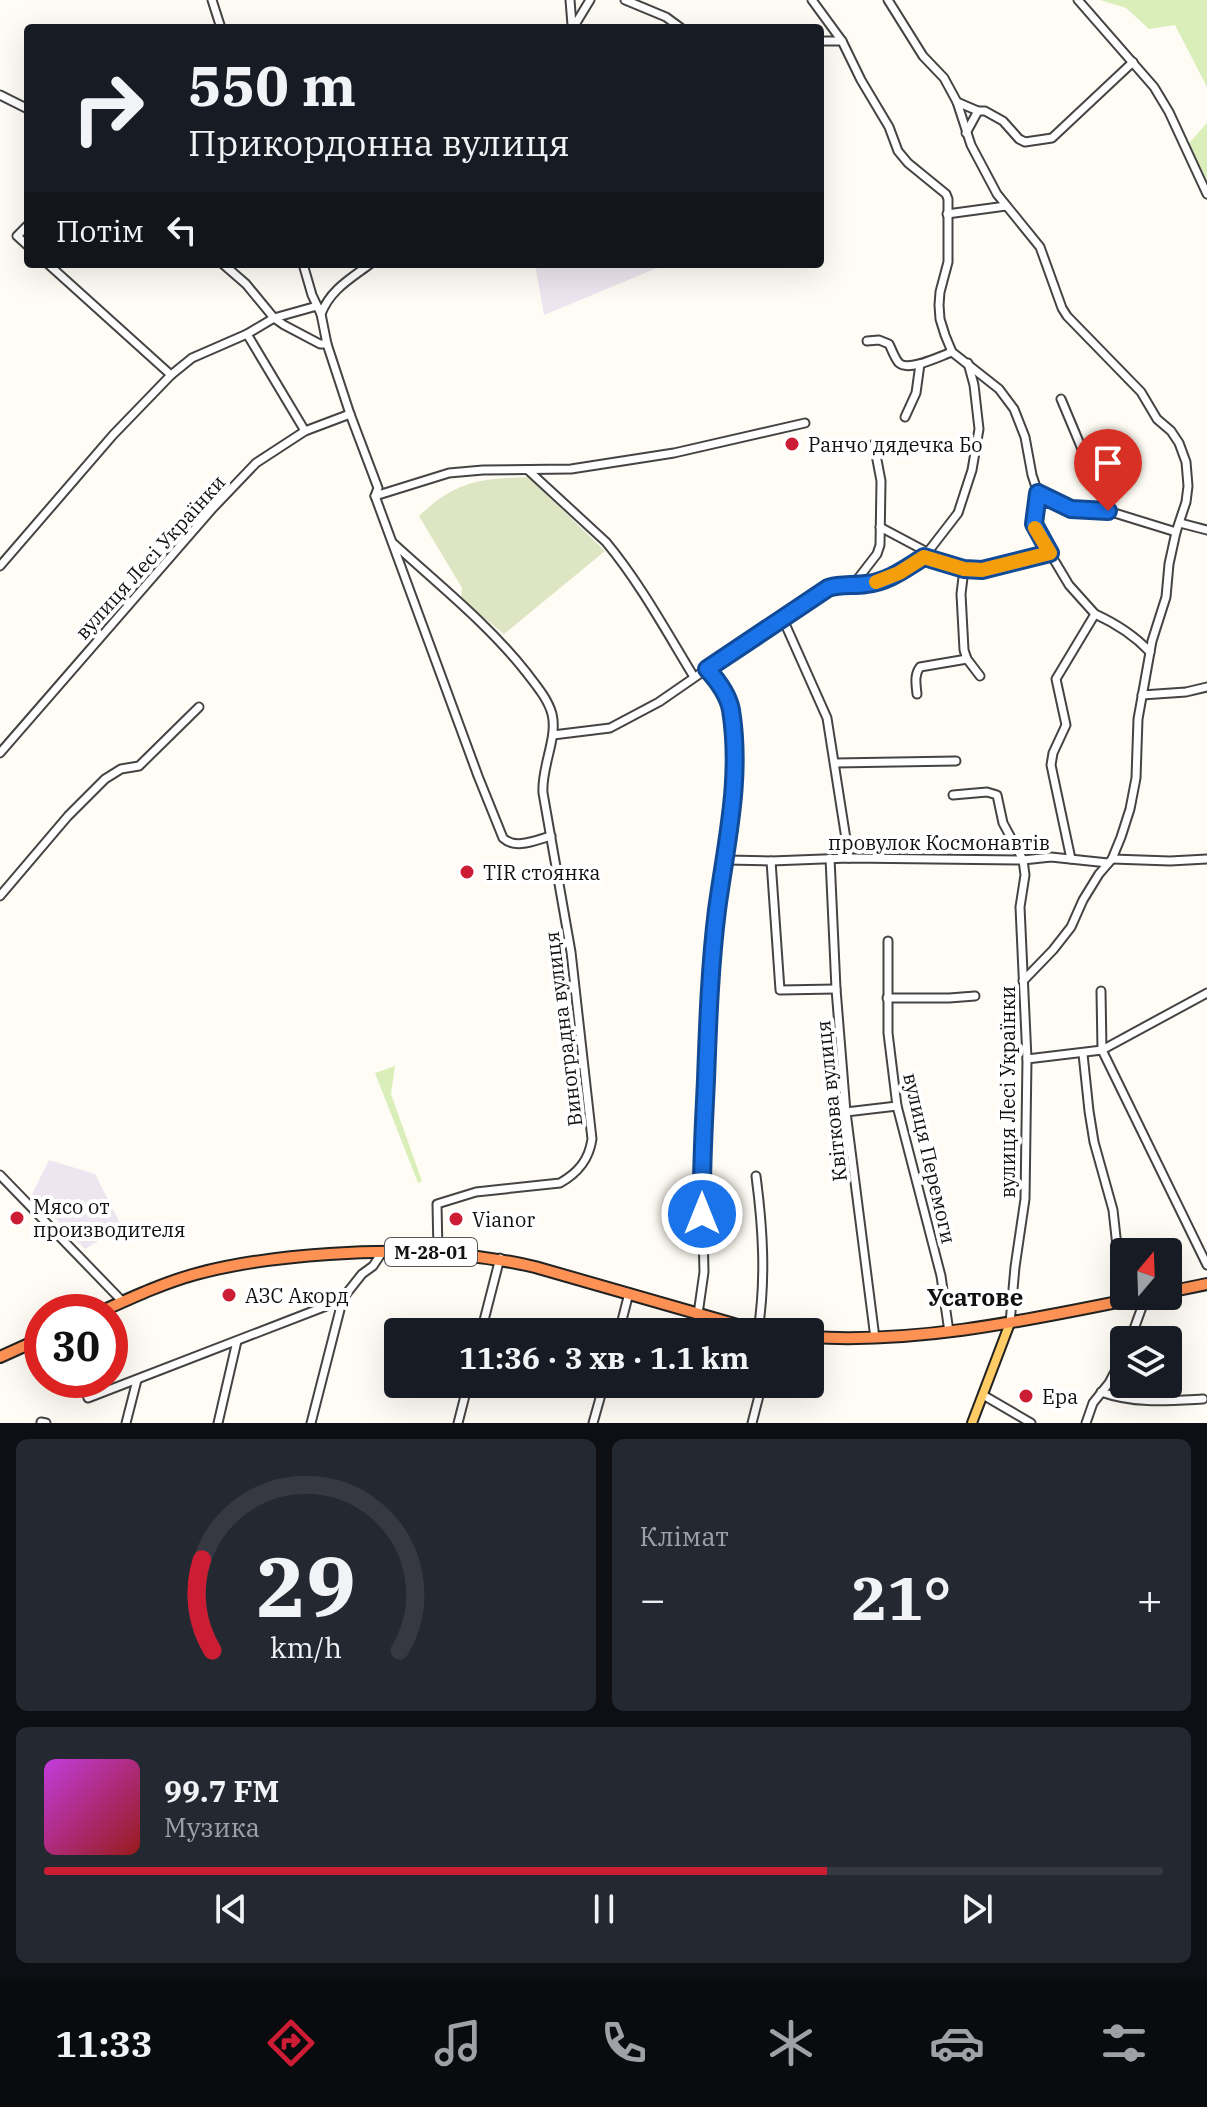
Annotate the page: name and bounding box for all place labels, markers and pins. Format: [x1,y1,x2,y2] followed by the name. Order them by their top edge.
[1074,429,1142,511] pin
[808,431,983,458] place label: Ранчо дядечка Бо
[783,435,801,453] marker: Ранчо дядечка Бо
[483,859,600,886] place label: TIR стоянка
[458,863,476,881] marker: TIR стоянка
[33,1193,186,1243] place label: Мясо от производителя
[472,1206,535,1233] place label: Vianor
[8,1209,26,1227] marker: Мясо от производителя
[447,1210,465,1228] marker: Vianor
[245,1282,349,1309] place label: АЗС Акорд
[220,1286,238,1304] marker: АЗС Акорд
[1042,1383,1078,1410] place label: Ера
[1017,1387,1035,1405] marker: Ера

